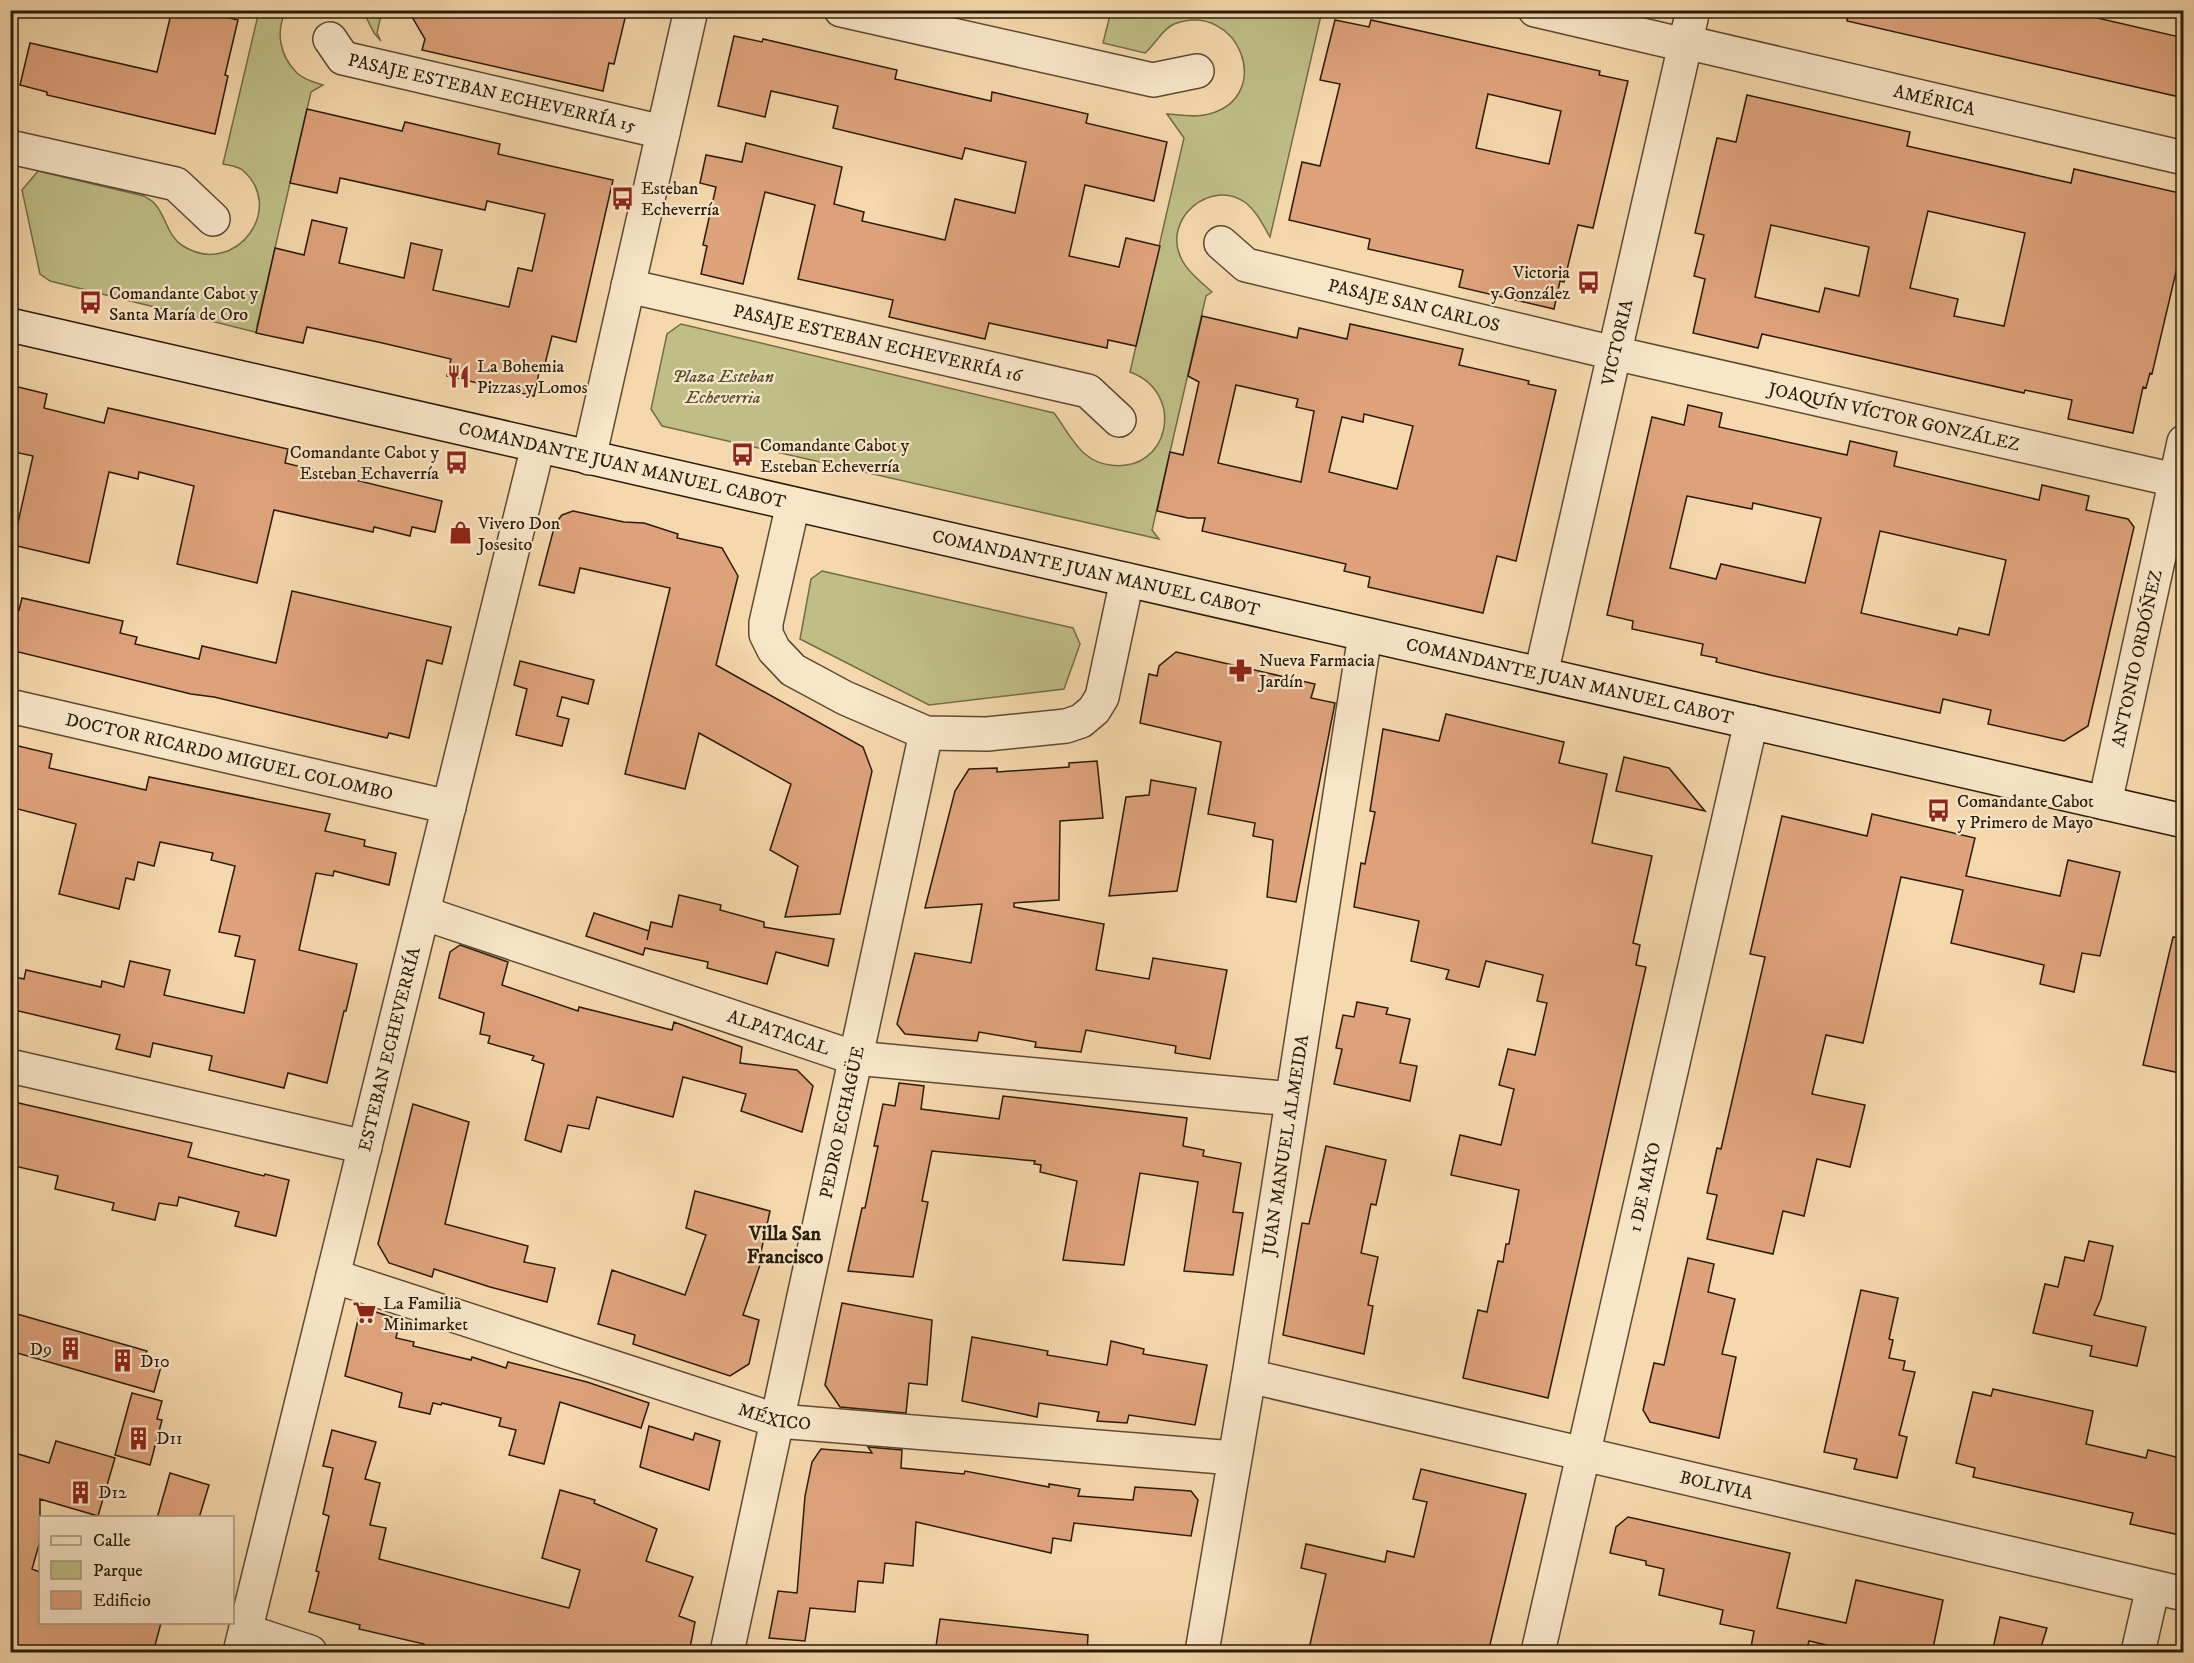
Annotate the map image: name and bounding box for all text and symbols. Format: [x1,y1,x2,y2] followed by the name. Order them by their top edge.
[346,49,638,137] street label: PASAJE ESTEBAN ECHEVERRÍA 15
[1891,81,1978,121] street label: AMÉRICA
[641,178,720,221] place label: Esteban Echeverría
[610,185,636,211] bus stop icon: Esteban Echeverría
[1491,262,1570,305] place label: Victoria y González
[1575,269,1601,295] bus stop icon: Victoria y González
[1325,275,1502,337] street label: PASAJE SAN CARLOS
[109,283,259,326] place label: Comandante Cabot y Santa María de Oro
[78,290,104,316] bus stop icon: Comandante Cabot y Santa María de Oro
[1597,297,1638,389] street label: VICTORIA
[731,300,1024,388] street label: PASAJE ESTEBAN ECHEVERRÍA 16
[477,356,588,399] place label: La Bohemia Pizzas y Lomos
[446,363,472,389] restaurant icon: La Bohemia Pizzas y Lomos
[672,366,774,409] park label: Plaza Esteban Echeverria
[1764,378,2022,457] street label: JOAQUÍN VÍCTOR GONZÁLEZ
[456,418,788,514] street label: COMANDANTE JUAN MANUEL CABOT
[760,435,910,478] place label: Comandante Cabot y Esteban Echeverría
[290,442,439,485] place label: Comandante Cabot y Esteban Echaverría
[729,442,755,468] bus stop icon: Comandante Cabot y Esteban Echeverría
[444,449,470,475] bus stop icon: Comandante Cabot y Esteban Echaverría
[476,513,561,556] place label: Vivero Don Josesito
[447,520,473,546] shop icon: Vivero Don Josesito
[930,526,1262,622] street label: COMANDANTE JUAN MANUEL CABOT
[2108,568,2168,749] street label: ANTONIO ORDÓÑEZ
[1404,634,1736,730] street label: COMANDANTE JUAN MANUEL CABOT
[1257,650,1375,693] place label: Nueva Farmacia Jardín
[1228,657,1254,683] pharmacy icon: Nueva Farmacia Jardín
[63,709,395,806] street label: DOCTOR RICARDO MIGUEL COLOMBO
[1957,791,2094,834] place label: Comandante Cabot y Primero de Mayo
[1926,798,1952,824] bus stop icon: Comandante Cabot y Primero de Mayo
[354,944,426,1154] street label: ESTEBAN ECHEVERRÍA
[724,1006,832,1061] street label: ALPATACAL
[1258,1033,1314,1259] street label: JUAN MANUEL ALMEIDA
[815,1044,870,1201] street label: PEDRO ECHAGÜE
[1625,1140,1666,1234] street label: 1 DE MAYO
[747,1222,823,1270] district label: Villa San Francisco
[383,1293,468,1336] place label: La Familia Minimarket
[352,1300,378,1326] supermarket icon: La Familia Minimarket
[57,1336,83,1362] building icon: D9
[30,1339,52,1361] place label: D9
[109,1348,135,1374] building icon: D10
[140,1351,170,1373] place label: D10
[735,1399,812,1436] street label: MÉXICO
[125,1425,151,1451] building icon: D11
[156,1428,183,1450] place label: D11
[1677,1467,1756,1505] street label: BOLIVIA
[67,1479,93,1505] building icon: D12
[98,1482,127,1504] place label: D12
[39,1516,234,1624] legend
[93,1530,131,1552] text: Calle
[93,1560,143,1582] text: Parque
[93,1590,151,1612] text: Edificio

